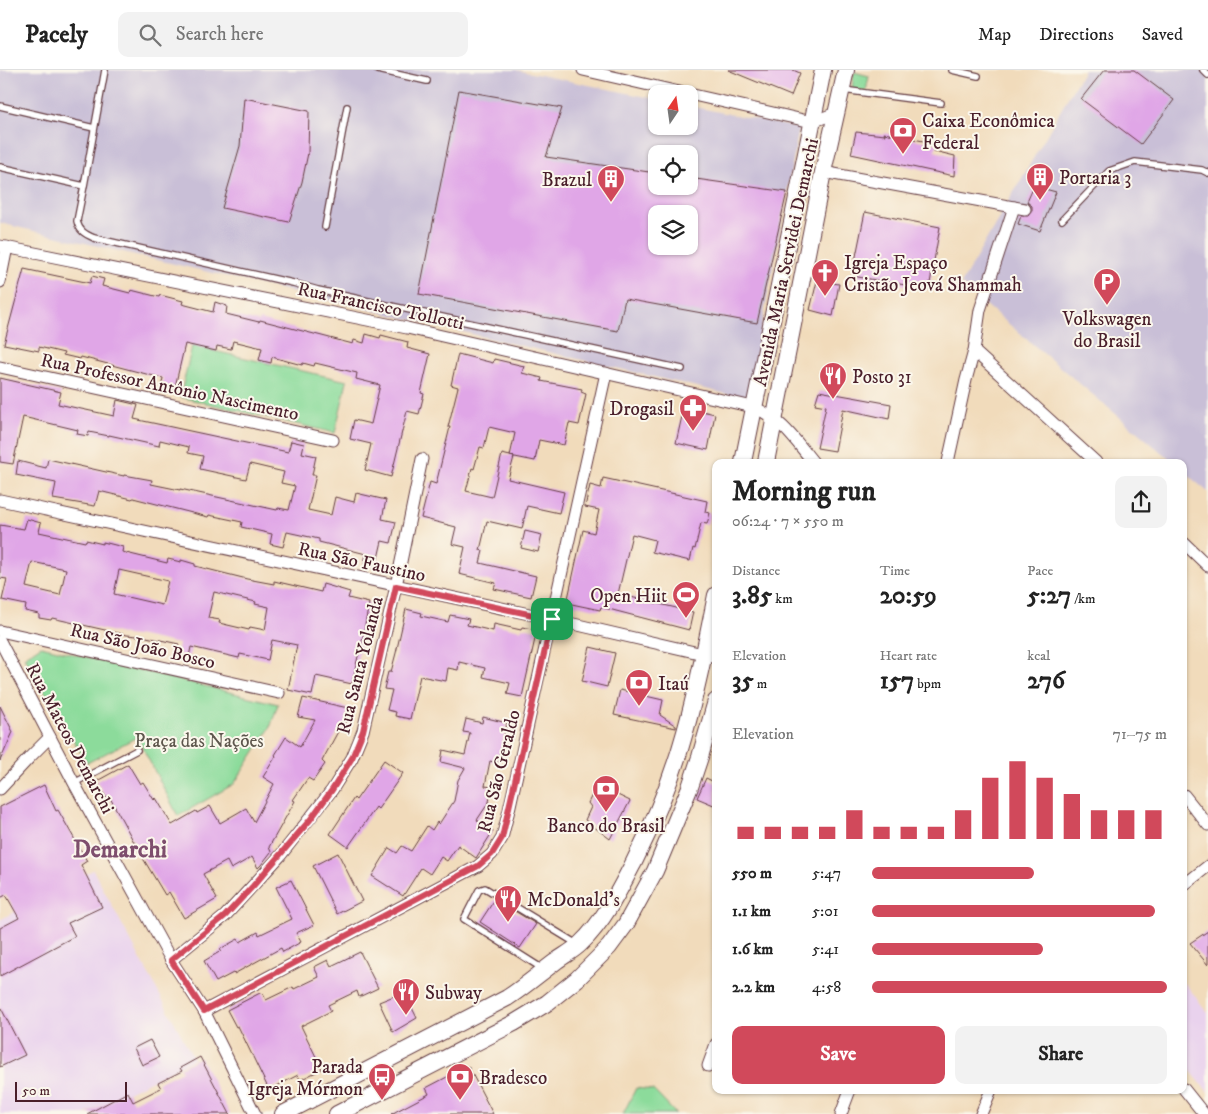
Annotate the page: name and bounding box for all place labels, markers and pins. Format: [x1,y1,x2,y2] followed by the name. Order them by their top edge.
[922,110,1055,155] place label: Caixa Econômica Federal
[888,116,918,155] bank icon: Caixa Econômica Federal
[1025,162,1055,201] building icon: Portaria 3
[596,164,626,203] building icon: Brazul
[1059,167,1131,190] place label: Portaria 3
[542,169,592,192] place label: Brazul
[844,252,1022,297] place label: Igreja Espaço Cristão Jeová Shammah
[810,258,840,297] church icon: Igreja Espaço Cristão Jeová Shammah
[1092,267,1122,306] parking icon: Volkswagen do Brasil
[1062,308,1152,353] place label: Volkswagen do Brasil
[818,361,848,400] restaurant icon: Posto 31
[852,366,912,389] place label: Posto 31
[678,393,708,432] pharmacy icon: Drogasil
[609,398,674,421] place label: Drogasil
[671,580,701,619] sports icon: Open Hiit
[590,585,667,608] place label: Open Hiit
[531,598,573,640] pin
[624,668,654,707] bank icon: Itaú
[658,673,689,696] place label: Itaú
[591,774,621,813] bank icon: Banco do Brasil
[547,815,665,838] place label: Banco do Brasil
[493,884,523,923] restaurant icon: McDonald's
[527,889,620,912] place label: McDonald's
[391,977,421,1016] restaurant icon: Subway
[425,982,483,1005] place label: Subway
[248,1056,363,1101] place label: Parada Igreja Mórmon
[367,1062,397,1101] bus stop icon: Parada Igreja Mórmon
[445,1062,475,1101] bank icon: Bradesco
[479,1067,547,1090] place label: Bradesco

